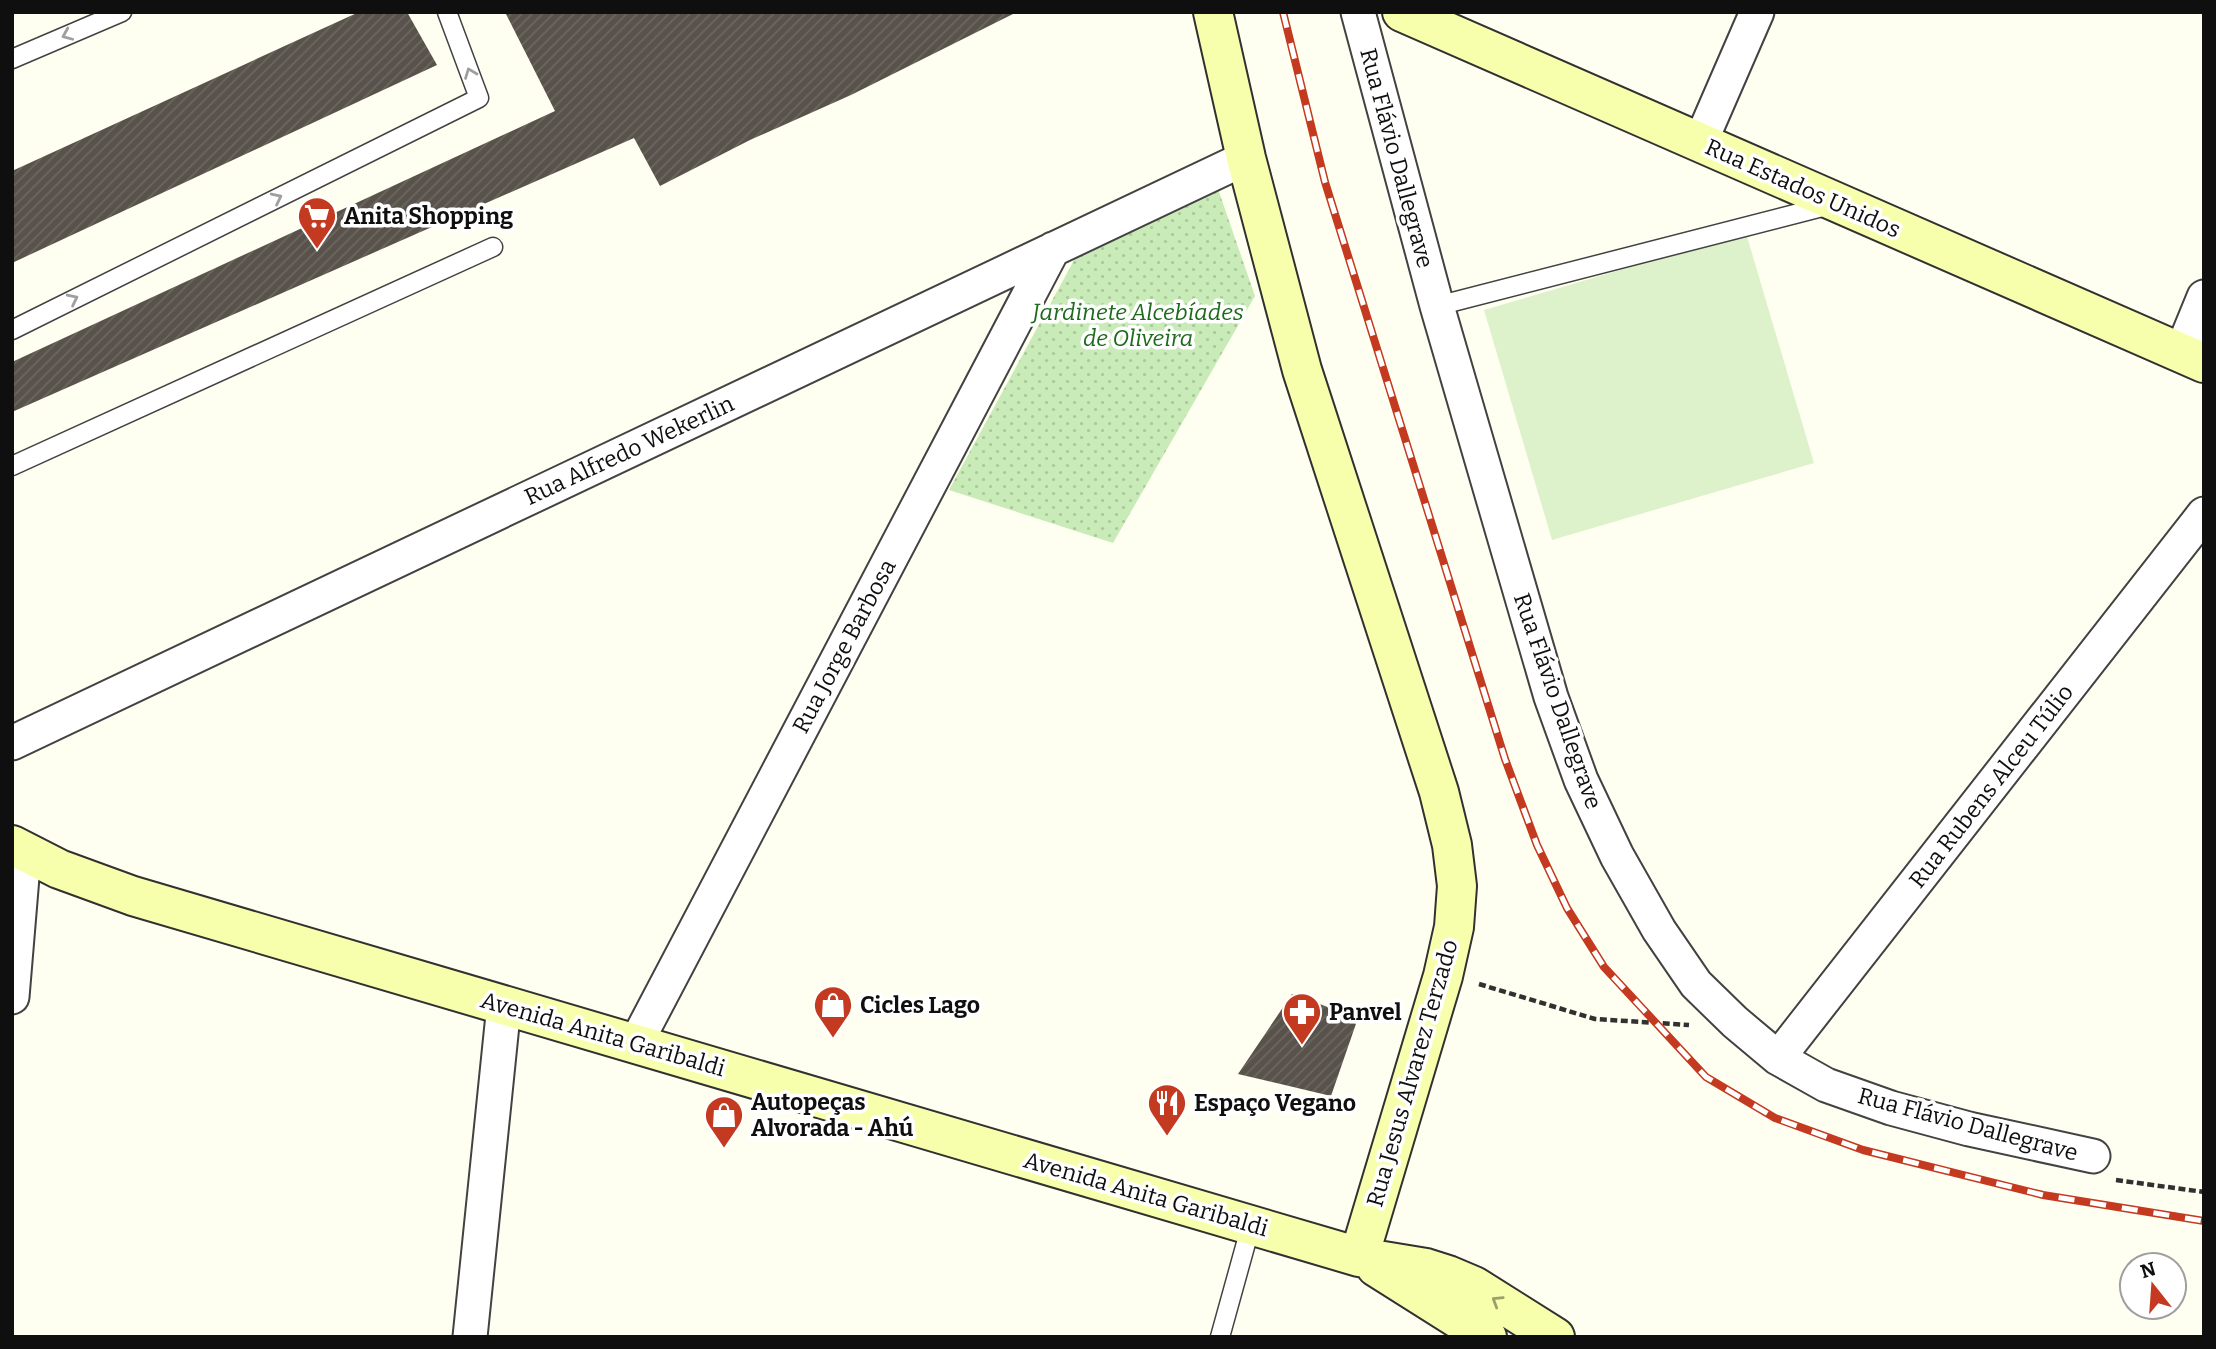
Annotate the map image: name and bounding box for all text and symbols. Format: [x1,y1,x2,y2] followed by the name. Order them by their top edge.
[62,27,74,41] one-way arrow
[1354,45,1440,271] street label: Rua Flávio Dallegrave
[464,67,478,80] one-way arrow
[1701,132,1905,244] street label: Rua Estados Unidos
[270,192,282,206] one-way arrow
[296,195,338,250] supermarket icon: Anita Shopping
[344,202,513,230] place label: Anita Shopping
[66,294,78,308] one-way arrow
[1030,298,1244,352] park label: Jardinete Alcebíades de Oliveira
[520,389,739,511] street label: Rua Alfredo Wekerlin
[786,554,902,738] street label: Rua Jorge Barbosa
[1508,589,1608,813] street label: Rua Flávio Dallegrave
[1903,679,2079,893] street label: Rua Rubens Alceu Túlio
[1360,936,1464,1210] street label: Rua Jesus Alvarez Terzado
[812,984,854,1039] shop icon: Cicles Lago
[478,986,729,1082] street label: Avenida Anita Garibaldi
[860,991,980,1019] place label: Cicles Lago
[1281,991,1323,1046] pharmacy icon: Panvel
[1329,998,1402,1026] place label: Panvel
[1855,1081,2081,1167] street label: Rua Flávio Dallegrave
[1146,1082,1188,1137] restaurant icon: Espaço Vegano
[751,1088,914,1142] place label: Autopeças Alvorada - Ahú
[1194,1089,1356,1117] place label: Espaço Vegano
[703,1094,745,1149] shop icon: Autopeças Alvorada - Ahú
[1021,1146,1272,1242] street label: Avenida Anita Garibaldi
[2118,1251,2188,1321] north arrow
[2138,1257,2159,1283] text: N
[1492,1296,1505,1309] one-way arrow

